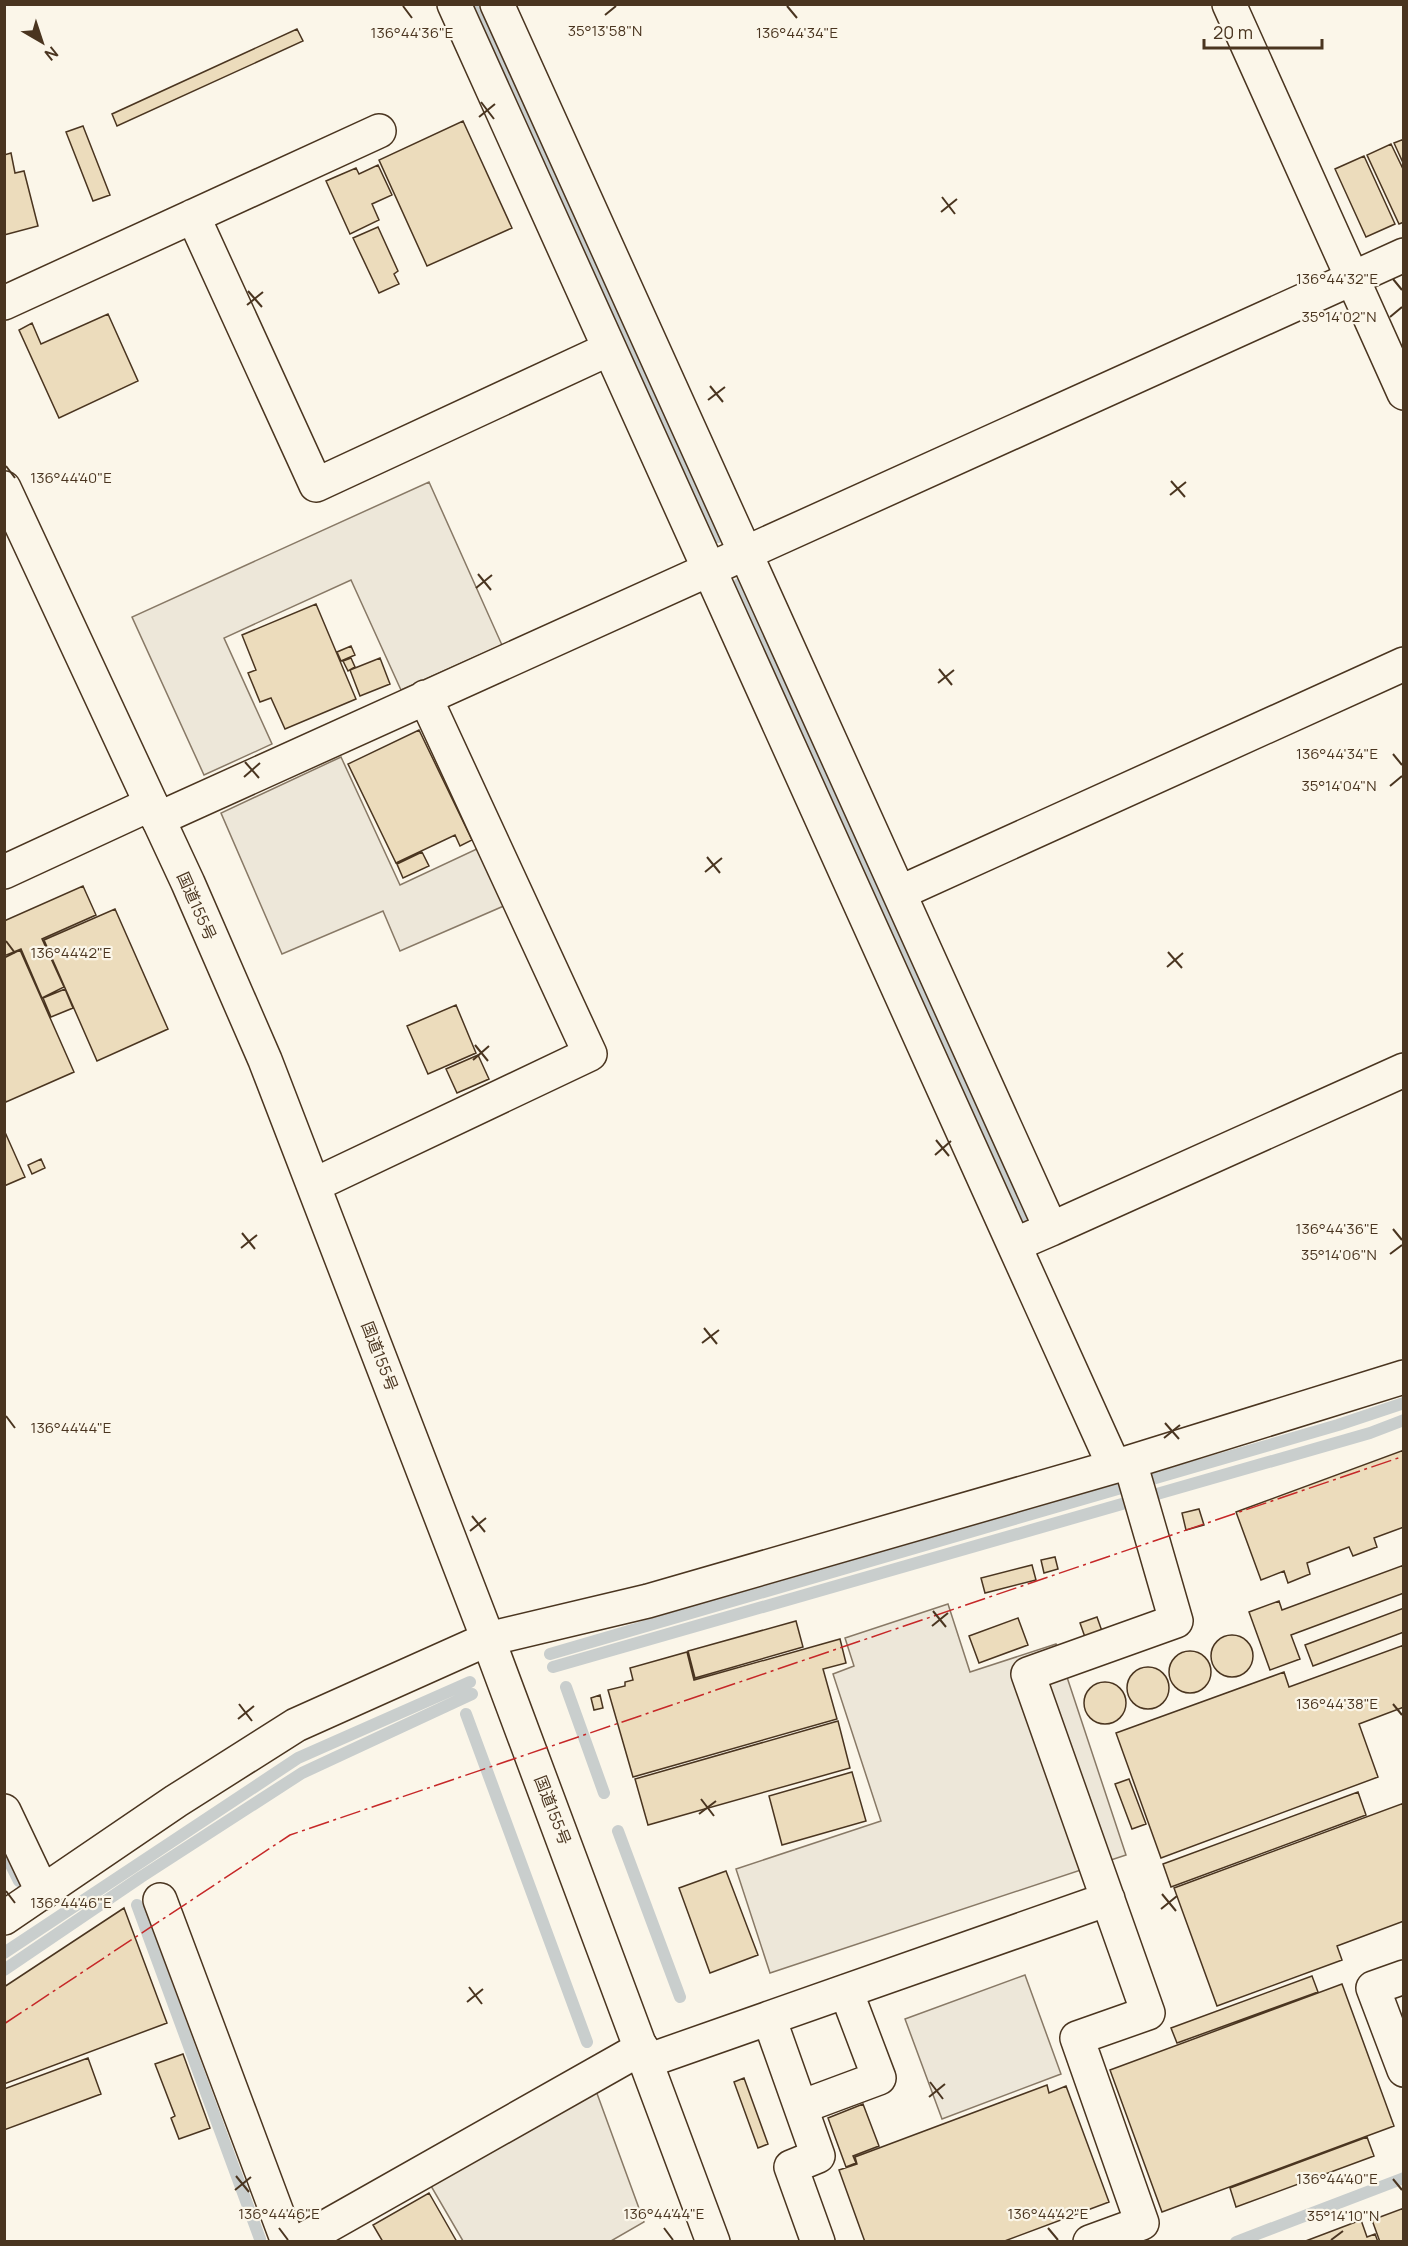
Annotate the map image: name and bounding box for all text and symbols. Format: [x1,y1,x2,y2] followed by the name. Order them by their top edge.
[12,12,72,72] north arrow
[1204,12,1322,50] scale bar
[568,20,642,41] text: 35°13'58"N
[1213,20,1253,44] text: 20 m
[371,22,453,43] text: 136°44'36"E
[756,22,838,43] text: 136°44'34"E
[40,41,63,66] text: N
[1296,268,1378,289] text: 136°44'32"E
[1302,306,1377,327] text: 35°14'02"N
[30,467,112,488] text: 136°44'40"E
[1296,743,1378,764] text: 136°44'34"E
[1302,775,1376,796] text: 35°14'04"N
[172,868,222,944] street label: 国道155号
[31,942,111,963] text: 136°44'42"E
[1296,1218,1378,1239] text: 136°44'36"E
[1301,1244,1377,1265] text: 35°14'06"N
[357,1318,403,1394] street label: 国道155号
[31,1417,111,1438] text: 136°44'44"E
[1296,1693,1378,1714] text: 136°44'38"E
[530,1772,576,1848] street label: 国道155号
[30,1892,112,1913] text: 136°44'46"E
[1296,2168,1378,2189] text: 136°44'40"E
[238,2203,320,2224] text: 136°44'46"E
[624,2203,704,2224] text: 136°44'44"E
[1008,2203,1088,2224] text: 136°44'42"E
[1307,2205,1379,2226] text: 35°14'10"N

